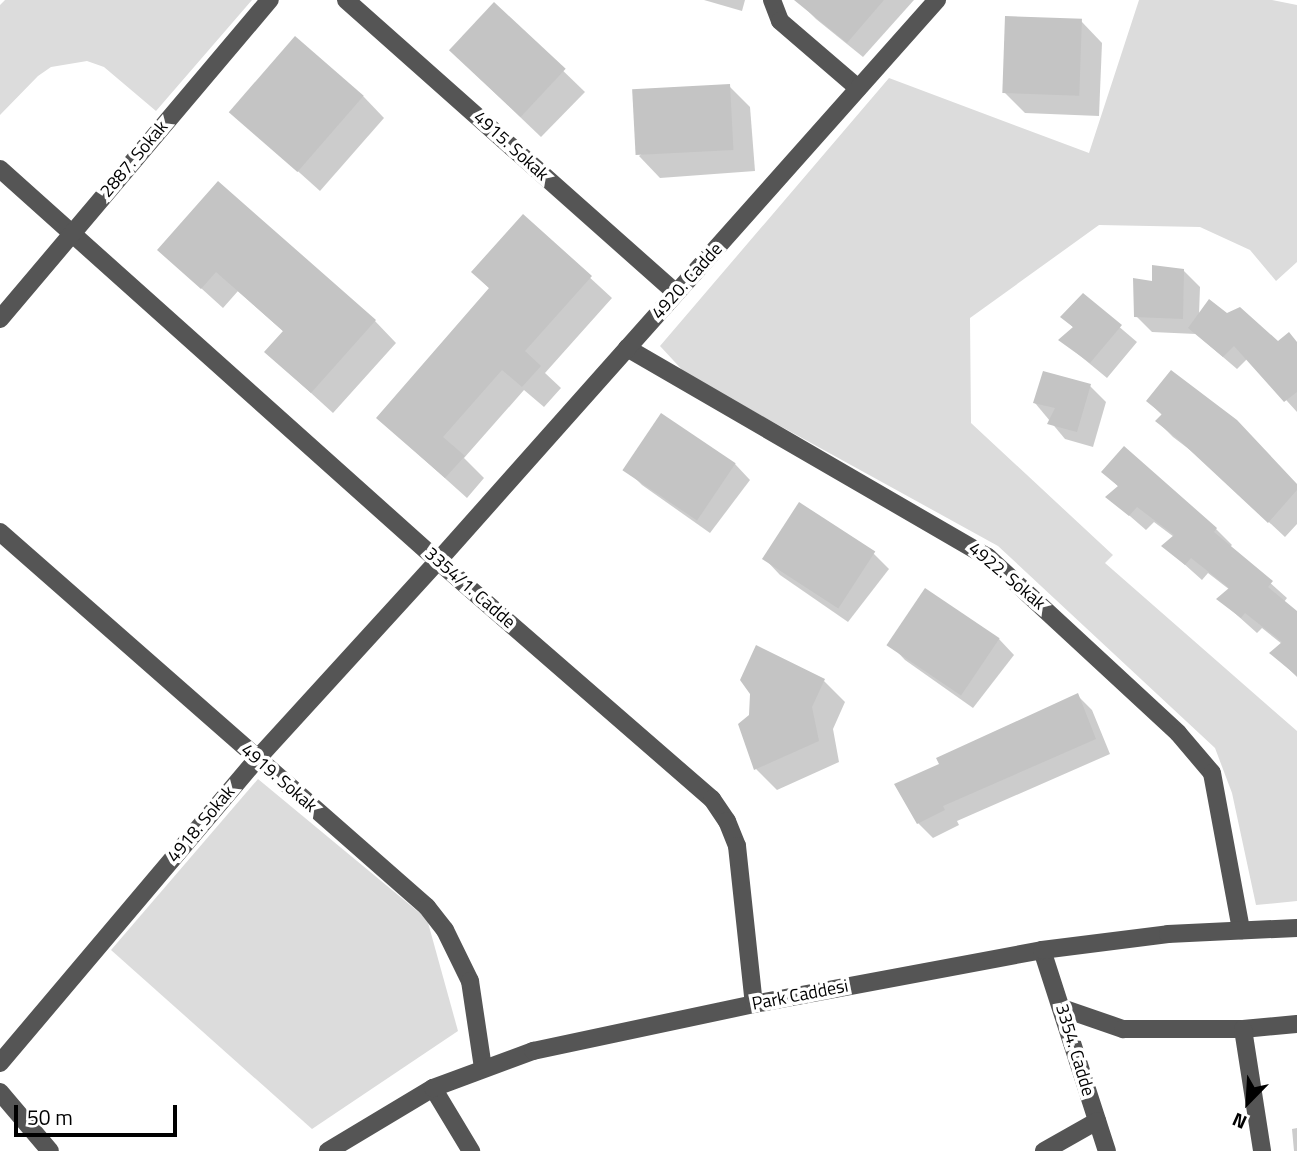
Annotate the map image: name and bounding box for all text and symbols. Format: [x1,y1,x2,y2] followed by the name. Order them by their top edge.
[469,107,553,185] street label: 4915. Sokak
[96,116,172,202] street label: 2887. Sokak
[647,238,727,324] street label: 4920. Cadde
[964,538,1050,614] street label: 4922. Sokak
[420,543,520,633] street label: 3354/1. Cadde
[237,739,321,817] street label: 4919. Sokak
[163,781,239,867] street label: 4918. Sokak
[750,975,850,1015] street label: Park Caddesi
[1051,1001,1099,1099] street label: 3354. Cadde
[1213,1067,1283,1137] north arrow
[18,1092,180,1136] scale bar
[27,1101,73,1133] text: 50 m
[1227,1106,1251,1138] text: N

